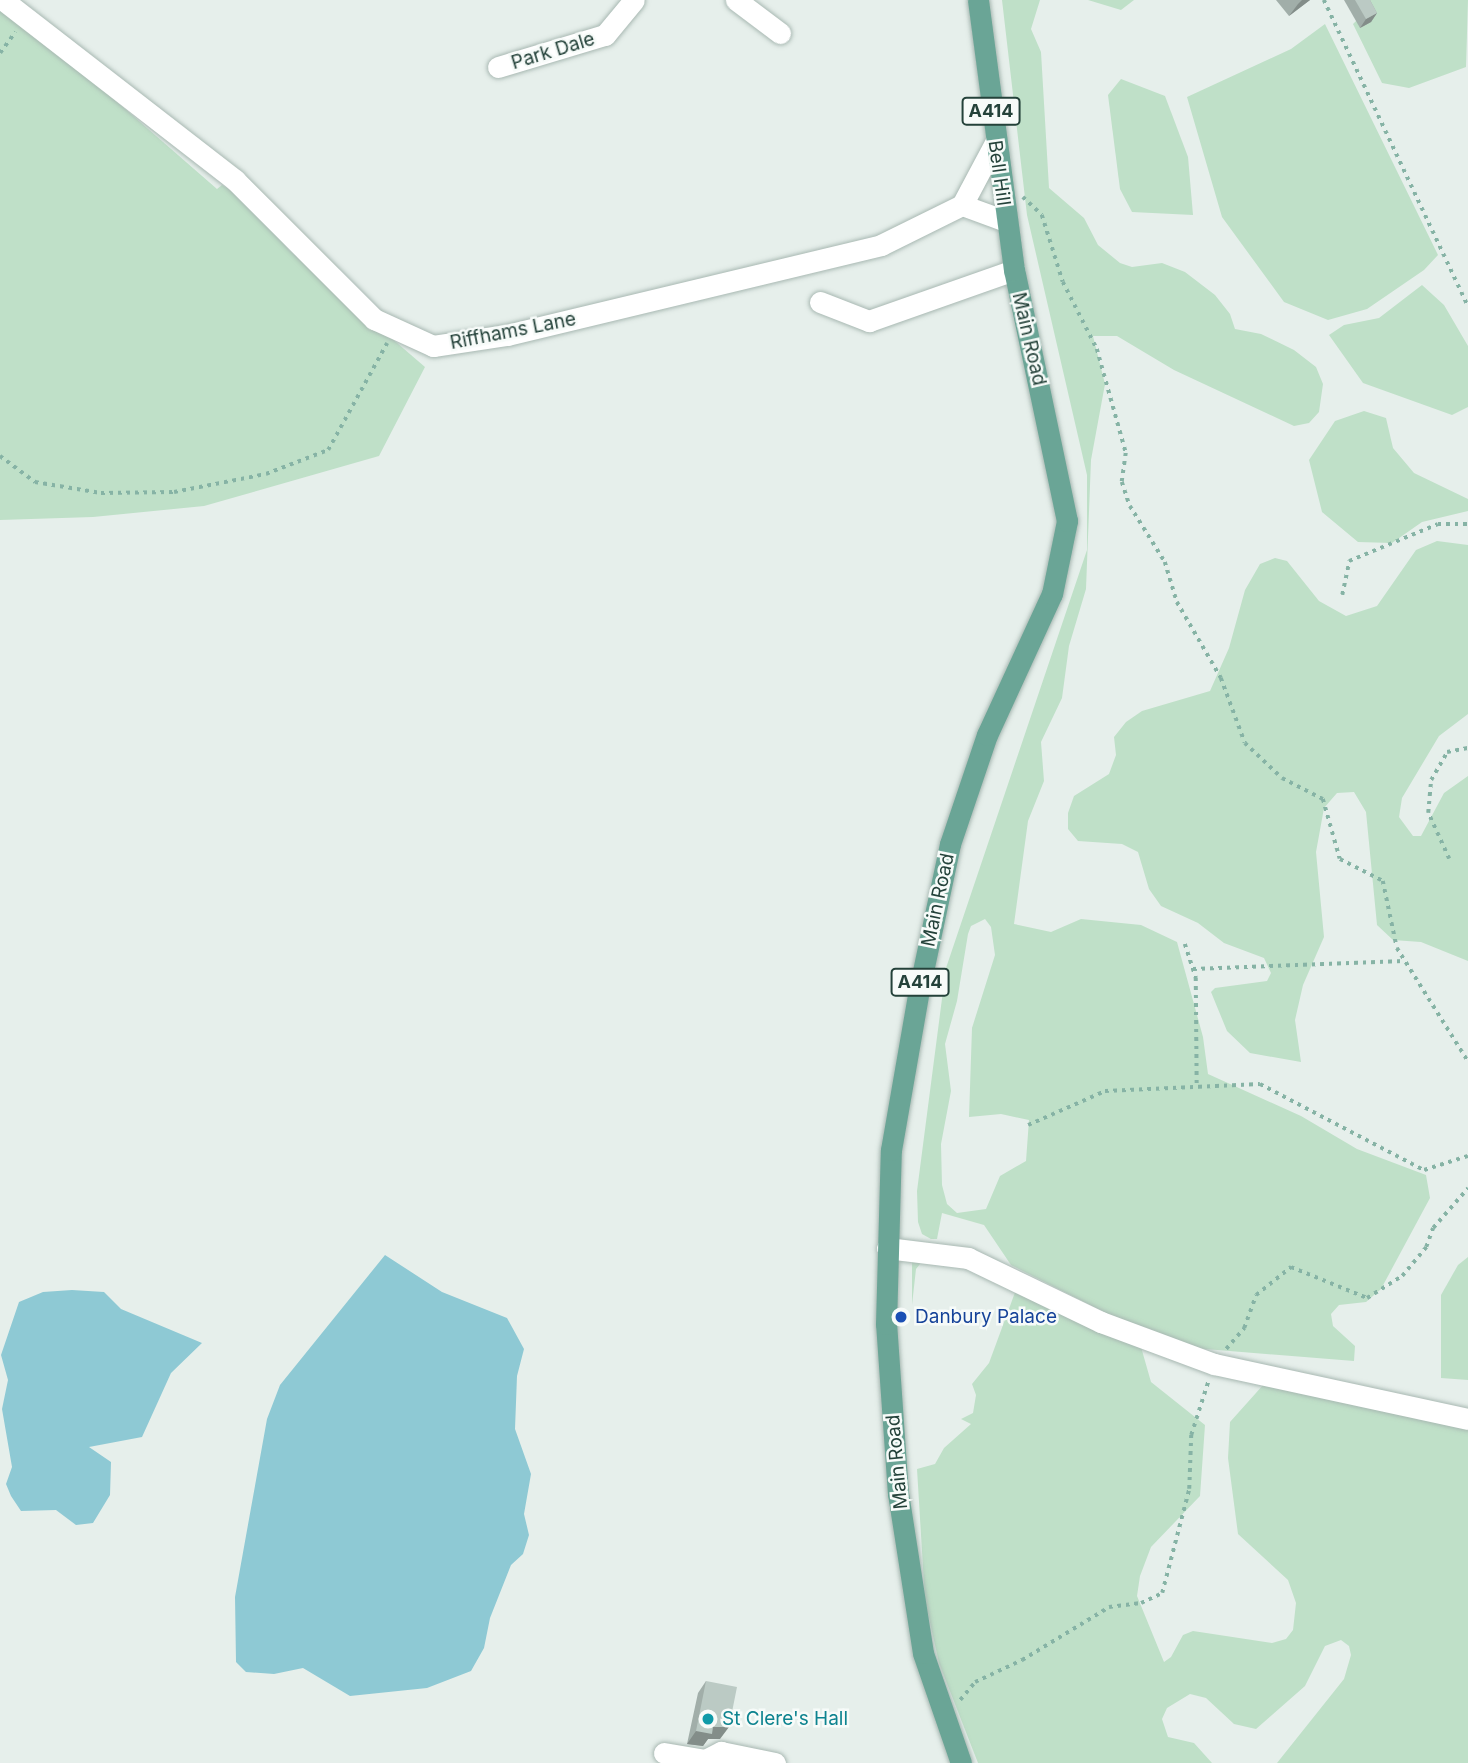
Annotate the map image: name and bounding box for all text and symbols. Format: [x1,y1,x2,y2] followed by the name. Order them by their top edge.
[509,28,597,74] street label: Park Dale
[961,96,1021,126] road number: A414
[983,139,1015,207] street label: Bell Hill
[1007,290,1051,388] street label: Main Road
[448,308,578,354] street label: Riffhams Lane
[917,851,959,949] street label: Main Road
[890,967,950,996] road number: A414
[915,1306,1057,1328] place label: Danbury Palace
[893,1309,909,1325] marker: Danbury Palace
[882,1414,912,1510] street label: Main Road
[722,1708,848,1730] place label: St Clere's Hall
[700,1711,716,1727] marker: St Clere's Hall

